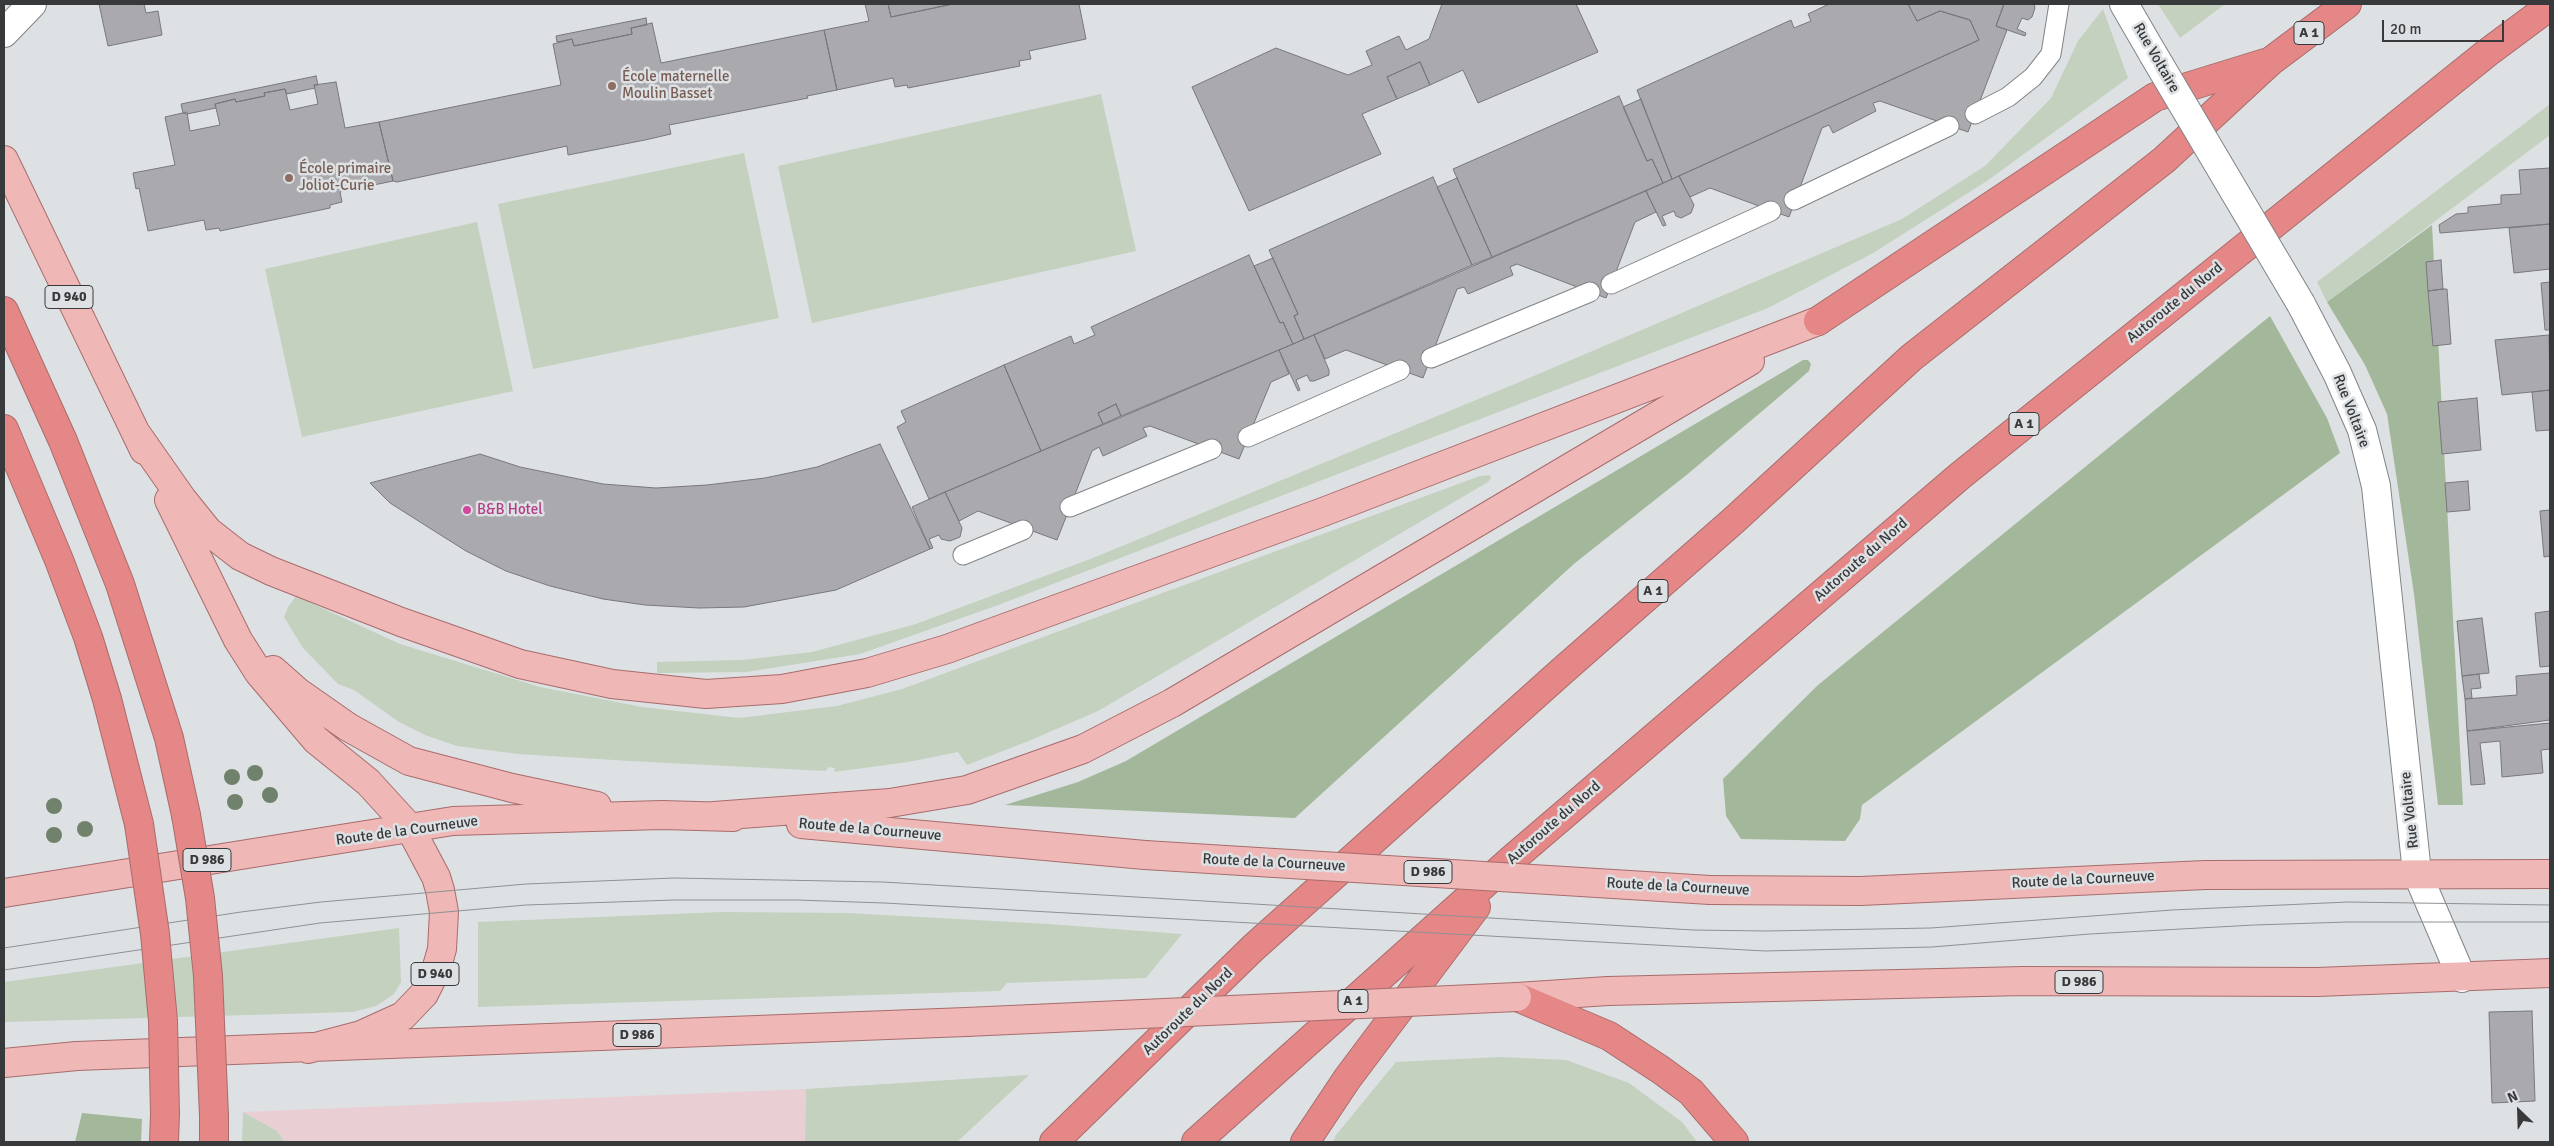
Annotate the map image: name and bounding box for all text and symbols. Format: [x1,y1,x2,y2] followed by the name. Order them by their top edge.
[2384,10,2506,42] scale bar
[2129,20,2183,96] street label: Rue Voltaire
[2390,20,2421,38] text: 20 m
[2294,22,2324,44] road number: A 1
[622,68,729,103] place label: École maternelle Moulin Basset
[606,80,618,92] marker: École maternelle Moulin Basset
[299,160,391,195] place label: École primaire Joliot-Curie
[283,172,295,184] marker: École primaire Joliot-Curie
[2123,259,2227,347] street label: Autoroute du Nord
[45,286,93,308] road number: D 940
[2329,372,2373,450] street label: Rue Voltaire
[2009,412,2039,436] road number: A 1
[477,501,543,519] place label: B&B Hotel
[461,504,473,516] marker: B&B Hotel
[1811,514,1911,606] street label: Autoroute du Nord
[1638,580,1668,602] road number: A 1
[2397,771,2423,849] street label: Rue Voltaire
[1504,777,1604,869] street label: Autoroute du Nord
[335,812,479,850] street label: Route de la Courneuve
[798,815,942,845] street label: Route de la Courneuve
[183,848,231,872] road number: D 986
[1202,850,1346,876] street label: Route de la Courneuve
[1404,860,1452,884] road number: D 986
[2011,867,2155,893] street label: Route de la Courneuve
[1606,874,1750,900] street label: Route de la Courneuve
[411,962,459,986] road number: D 940
[1139,965,1237,1059] street label: Autoroute du Nord
[2055,970,2103,994] road number: D 986
[1338,989,1368,1012] road number: A 1
[613,1024,661,1046] road number: D 986
[2494,1086,2544,1136] north arrow
[2505,1087,2521,1107] text: N

